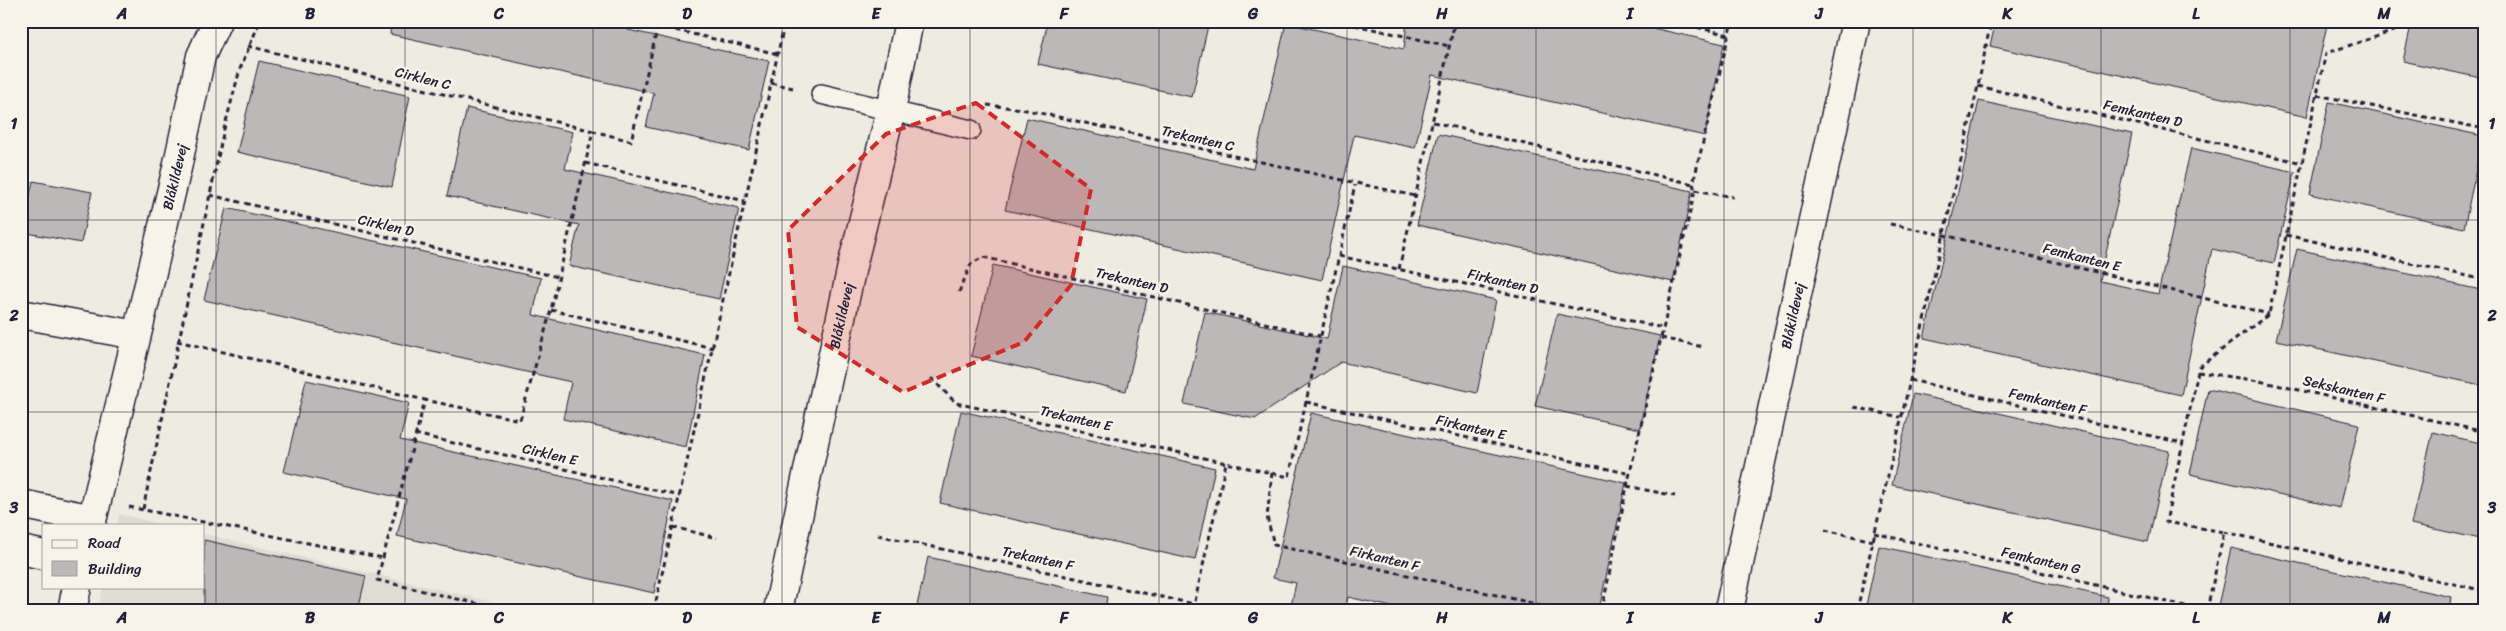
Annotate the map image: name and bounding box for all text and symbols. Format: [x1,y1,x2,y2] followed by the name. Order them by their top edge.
[116,0,127,28] text: A
[305,0,316,28] text: B
[493,0,505,28] text: C
[682,0,692,28] text: D
[872,0,882,28] text: E
[1059,0,1070,28] text: F
[1247,0,1259,28] text: G
[1435,0,1448,28] text: H
[1626,0,1635,28] text: I
[1814,0,1824,28] text: J
[2001,0,2013,28] text: K
[2192,0,2200,28] text: L
[2376,0,2391,28] text: M
[392,59,454,98] street label: Cirklen C
[2101,92,2185,135] street label: Femkanten D
[11,109,18,138] text: 1
[2489,109,2496,138] text: 1
[1159,118,1237,159] street label: Trekanten C
[155,141,195,213] street label: Blåkildevej
[356,207,417,244] street label: Cirklen D
[2040,236,2125,280] street label: Femkanten E
[1093,260,1171,301] street label: Trekanten D
[1465,261,1541,302] street label: Firkanten D
[823,280,861,351] street label: Blåkildevej
[1774,280,1812,351] street label: Blåkildevej
[8,301,19,330] text: 2
[2486,301,2497,330] text: 2
[2300,368,2389,411] street label: Sekskanten F
[2006,380,2091,423] street label: Femkanten F
[1037,398,1116,439] street label: Trekanten E
[1433,407,1510,448] street label: Firkanten E
[520,436,581,473] street label: Cirklen E
[9,493,19,522] text: 3
[2487,493,2497,522] text: 3
[42,524,205,588] legend
[88,530,121,556] text: Road
[1347,538,1424,579] street label: Firkanten F
[999,539,1078,579] street label: Trekanten F
[1999,539,2083,582] street label: Femkanten G
[88,556,142,582] text: Building
[116,603,127,631] text: A
[305,603,316,631] text: B
[493,603,505,631] text: C
[682,603,692,631] text: D
[872,603,882,631] text: E
[1059,603,1070,631] text: F
[1247,603,1259,631] text: G
[1435,603,1448,631] text: H
[1626,603,1635,631] text: I
[1814,603,1824,631] text: J
[2001,603,2013,631] text: K
[2192,603,2200,631] text: L
[2376,603,2391,631] text: M

